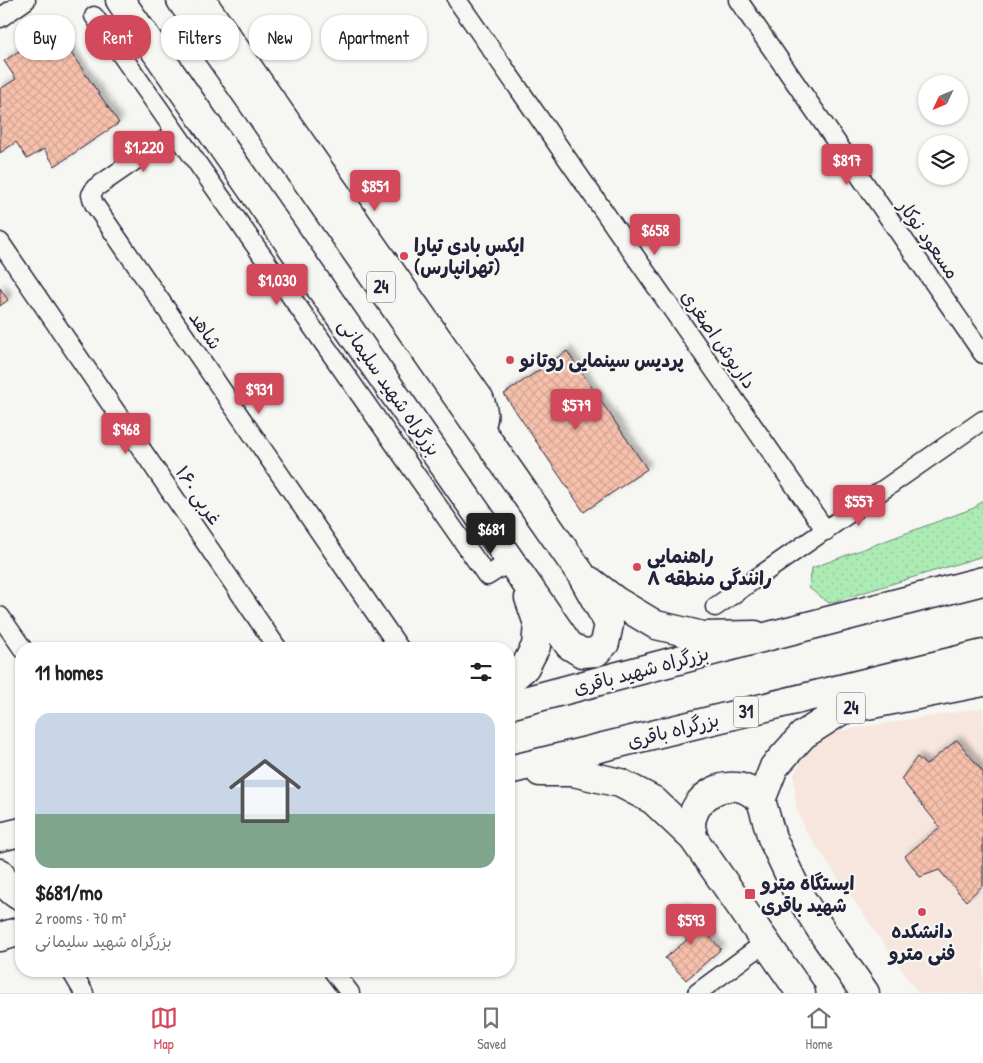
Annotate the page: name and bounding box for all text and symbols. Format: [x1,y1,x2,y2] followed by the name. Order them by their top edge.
[15,15,75,60] chip: Buy
[85,15,151,60] chip: Rent
[161,15,239,60] chip: Filters
[249,15,311,60] chip: New
[321,15,427,60] chip: Apartment
[918,75,968,125] north arrow
[918,75,968,185] map controls
[103,130,185,173] pin: $1,220
[918,135,968,185] button: layers
[124,136,164,158] text: $1,220
[817,144,877,186] pin: $817
[833,149,861,171] text: $817
[345,170,405,212] pin: $851
[361,175,389,197] text: $851
[892,193,966,284] street label: مسعود نوکار
[625,214,685,256] pin: $658
[641,219,669,241] text: $658
[414,232,524,280] place label: ایکس بادی تیارا (تهرانپارس)
[398,250,410,262] marker: ایکس بادی تیارا (تهرانپارس)
[236,264,318,306] pin: $1,030
[258,269,296,291] text: $1,030
[367,272,395,302] road number: 24
[675,284,763,394] street label: داریوش اصغری
[183,305,229,355] street label: شاهد
[333,313,447,461] street label: بزرگراه شهید سلیمانی
[518,347,684,373] place label: پردیس سینمایی روتانو
[504,354,516,366] marker: پردیس سینمایی روتانو
[229,372,289,415] pin: $931
[246,378,272,400] text: $931
[546,388,606,431] pin: $579
[562,394,590,416] text: $579
[96,412,156,455] pin: $968
[112,418,140,440] text: $968
[170,460,228,530] street label: ۱۶۰ غربی
[829,484,889,527] pin: $557
[844,490,874,512] text: $557
[461,512,521,555] pin: $681
[477,518,505,540] text: $681
[647,543,772,591] place label: راهنمایی رانندگی منطقه ۸
[631,561,643,573] marker: راهنمایی رانندگی منطقه ۸
[570,639,712,701] street label: بزرگراه شهید باقری
[35,658,103,687] text: 11 homes
[467,658,495,686] icon: filters
[837,692,865,724] road number: 24
[734,696,758,728] road number: 31
[624,706,722,754] street label: بزرگراه باقری
[220,746,310,836] icon: home
[759,870,854,918] place label: ایستگاه مترو شهید باقری
[35,878,102,907] text: $681/mo
[743,887,757,901] marker: ایستگاه مترو شهید باقری
[661,904,721,946] pin: $593
[916,906,928,918] marker: دانشکده فنی مترو
[35,907,126,929] text: 2 rooms · 70 m²
[677,909,705,931] text: $593
[887,918,955,966] place label: دانشکده فنی مترو
[35,930,172,952] text: بزرگراه شهید سلیمانی
[150,1004,178,1053] tab: Map
[477,1004,506,1053] tab: Saved
[805,1004,833,1053] tab: Home

